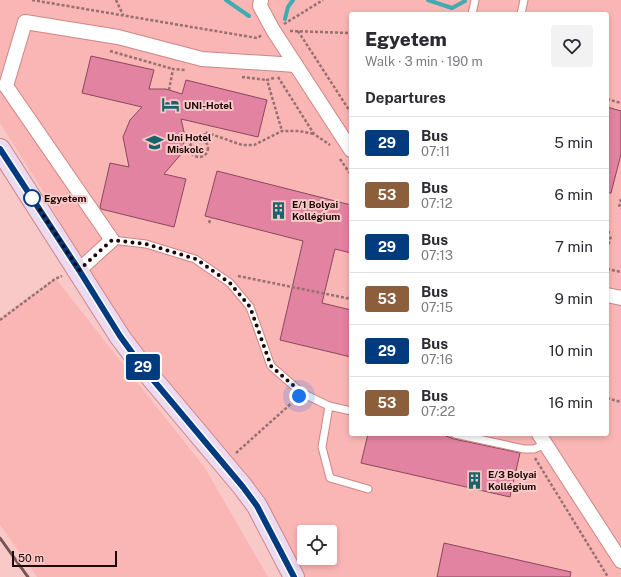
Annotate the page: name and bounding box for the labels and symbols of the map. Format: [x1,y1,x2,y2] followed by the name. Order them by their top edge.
[161,95,181,115] hotel icon: UNI-Hotel
[184,99,232,111] place label: UNI-Hotel
[167,131,211,155] place label: Uni Hotel Miskolc
[144,133,164,153] school or university icon: Uni Hotel Miskolc
[23,189,41,207] marker: Egyetem
[44,192,86,204] place label: Egyetem
[292,198,340,222] place label: E/1 Bolyai Kollégium
[269,200,289,220] building icon: E/1 Bolyai Kollégium
[125,354,161,380] line badge: 29
[289,386,309,406] your location
[488,468,537,492] place label: E/3 Bolyai Kollégium
[465,470,485,490] building icon: E/3 Bolyai Kollégium
[12,549,117,568] scale bar

